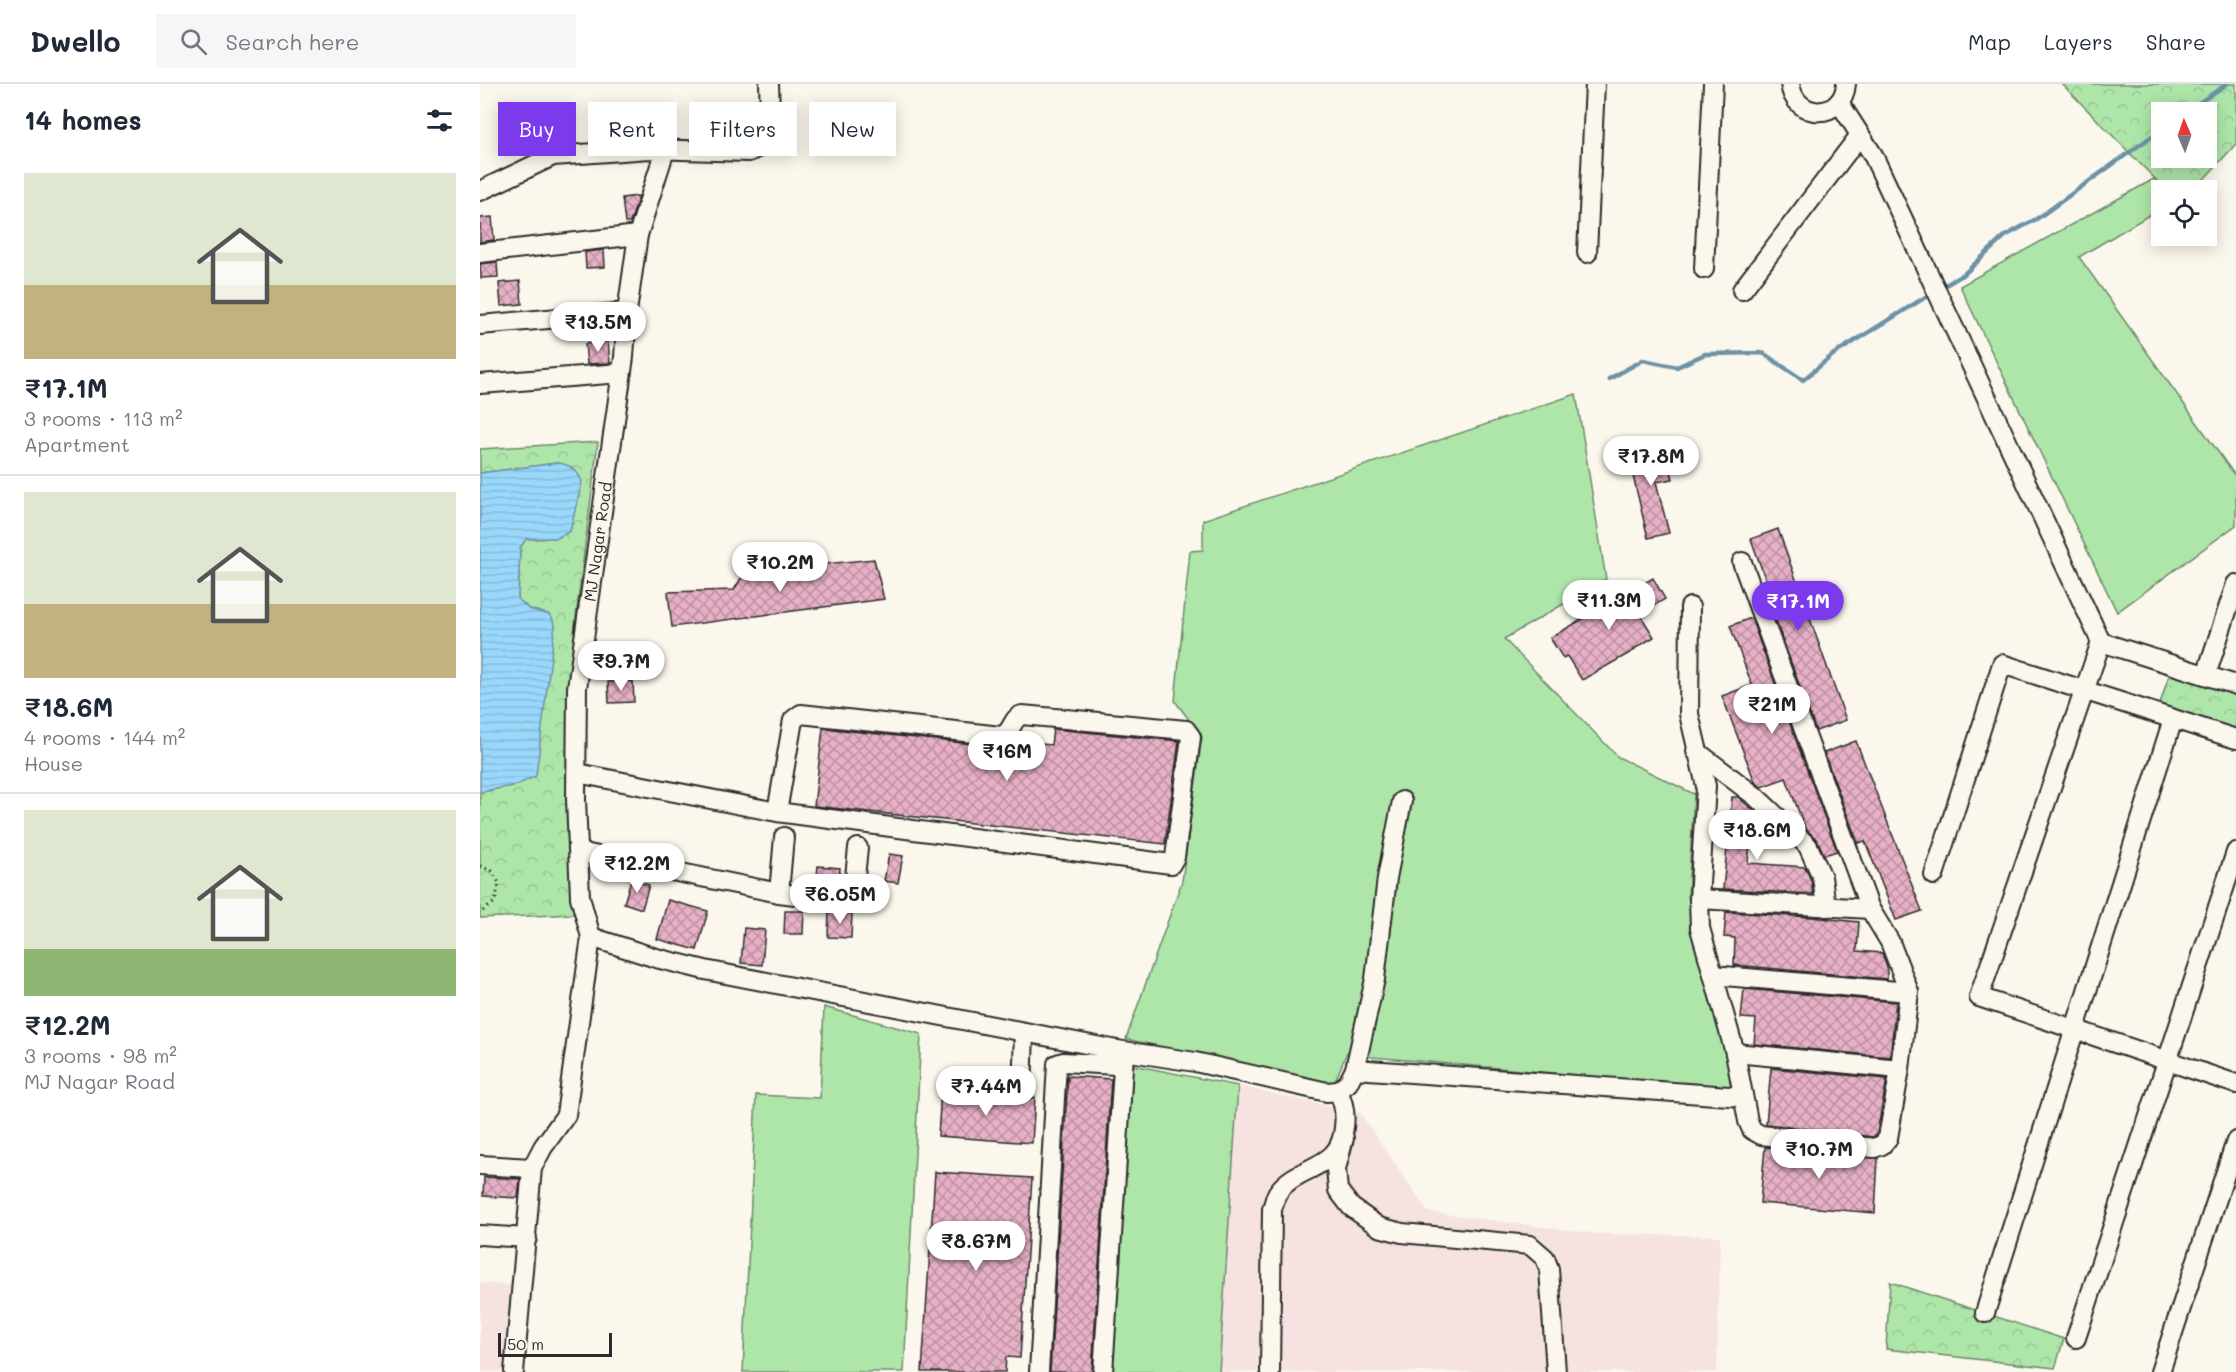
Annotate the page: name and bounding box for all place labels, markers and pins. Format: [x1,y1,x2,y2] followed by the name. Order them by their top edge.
[549,302,647,353] pin: ₹13.5M
[1602,436,1700,487] pin: ₹17.8M
[731,542,829,593] pin: ₹10.2M
[1560,580,1658,631] pin: ₹11.3M
[1749,581,1847,632] pin: ₹17.1M
[579,641,663,692] pin: ₹9.7M
[1736,684,1808,735] pin: ₹21M
[971,731,1043,782] pin: ₹16M
[1708,810,1806,861] pin: ₹18.6M
[588,843,686,894] pin: ₹12.2M
[791,874,889,925] pin: ₹6.05M
[937,1066,1035,1117] pin: ₹7.44M
[1770,1129,1868,1180] pin: ₹10.7M
[927,1221,1025,1272] pin: ₹8.67M

